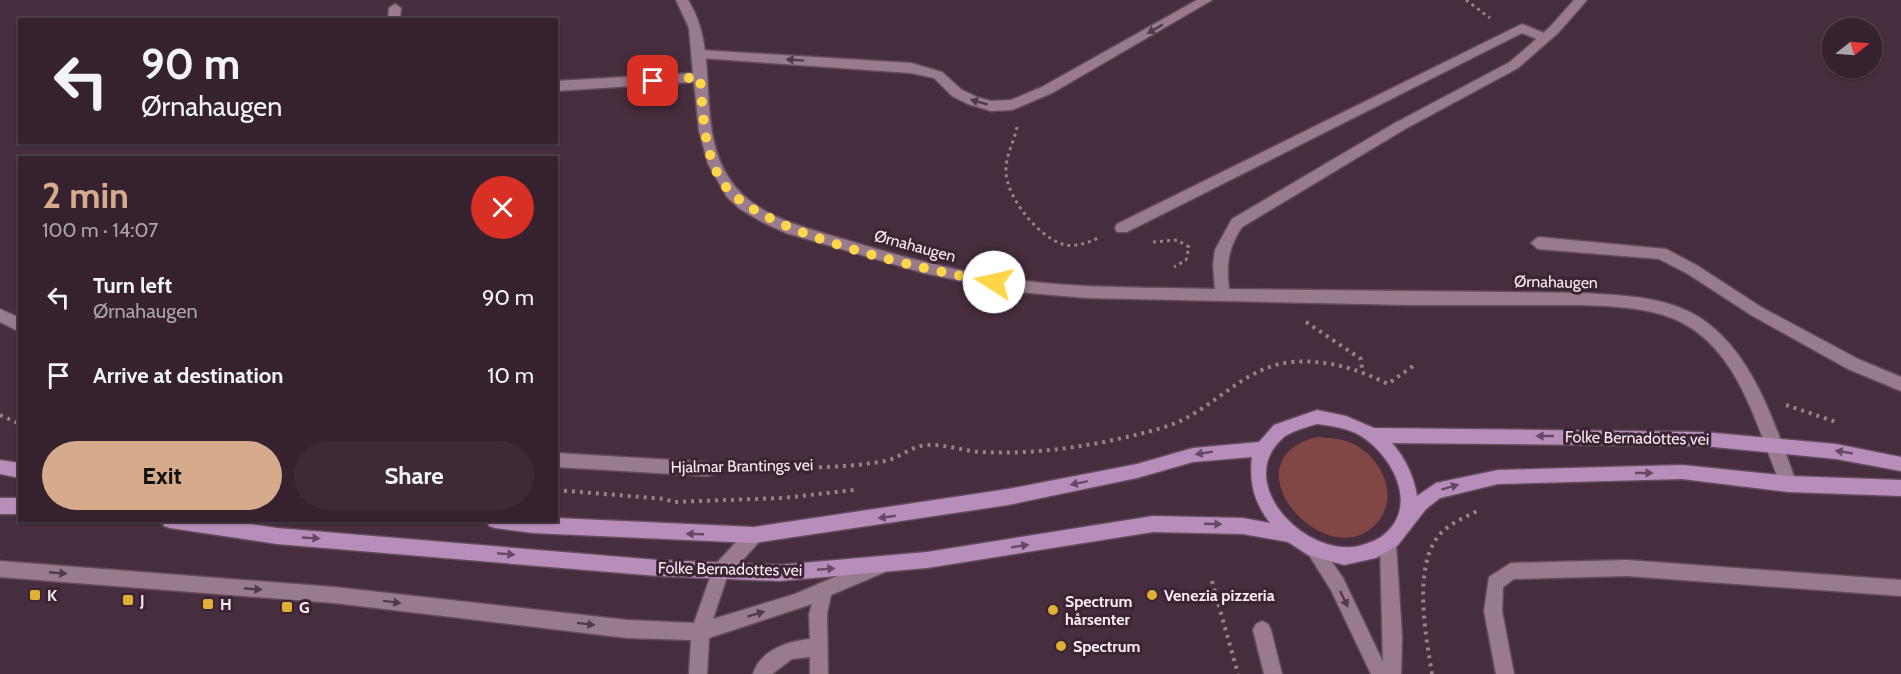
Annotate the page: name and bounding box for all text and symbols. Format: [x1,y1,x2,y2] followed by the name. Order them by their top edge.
[1822,18,1882,78] north arrow
[1822,18,1882,78] map controls
[1147,24,1163,35] one-way arrow
[141,38,240,90] text: 90 m
[42,42,120,120] icon: left
[627,55,678,106] pin
[785,56,804,65] one-way arrow
[636,64,669,97] icon: arrive
[141,90,282,123] text: Ørnahaugen
[970,97,989,107] one-way arrow
[42,173,129,217] text: 2 min
[471,176,534,239] button: close
[42,218,158,242] text: 100 m · 14:07
[872,226,958,266] street label: Ørnahaugen
[962,250,1026,314] position arrow
[93,272,172,299] text: Turn left
[1514,272,1598,292] street label: Ørnahaugen
[42,281,75,314] icon: left
[482,284,534,311] text: 90 m
[93,299,198,323] text: Ørnahaugen
[42,359,75,392] icon: arrive
[93,362,283,389] text: Arrive at destination
[487,362,534,389] text: 10 m
[1565,427,1709,449] street label: Folke Bernadottes vei
[1535,431,1554,441] one-way arrow
[42,441,282,510] button: Exit
[294,441,534,510] button: Share
[1834,448,1853,457] one-way arrow
[1195,449,1214,458] one-way arrow
[671,455,813,477] street label: Hjalmar Brantings vei
[1634,468,1653,478] one-way arrow
[1070,478,1088,488] one-way arrow
[1441,482,1459,491] one-way arrow
[878,512,897,521] one-way arrow
[1203,520,1222,529] one-way arrow
[686,529,705,538] one-way arrow
[302,534,321,543] one-way arrow
[1010,541,1029,550] one-way arrow
[497,549,516,559] one-way arrow
[658,558,802,580] street label: Folke Bernadottes vei
[817,565,836,574] one-way arrow
[49,569,68,578] one-way arrow
[243,584,262,594] one-way arrow
[47,586,57,605] place label: K
[1164,586,1275,605] place label: Venezia pizzeria
[28,588,42,602] marker: K
[1145,588,1159,602] marker: Venezia pizzeria
[1339,590,1348,607] one-way arrow
[139,591,145,610] place label: J
[1065,592,1132,629] place label: Spectrum hårsenter
[121,593,135,607] marker: J
[220,595,232,614] place label: H
[201,597,215,611] marker: H
[383,597,402,606] one-way arrow
[299,598,310,617] place label: G
[280,600,294,614] marker: G
[1046,603,1060,617] marker: Spectrum hårsenter
[747,609,765,618] one-way arrow
[577,619,596,629] one-way arrow
[1073,637,1140,656] place label: Spectrum
[1054,639,1068,653] marker: Spectrum

